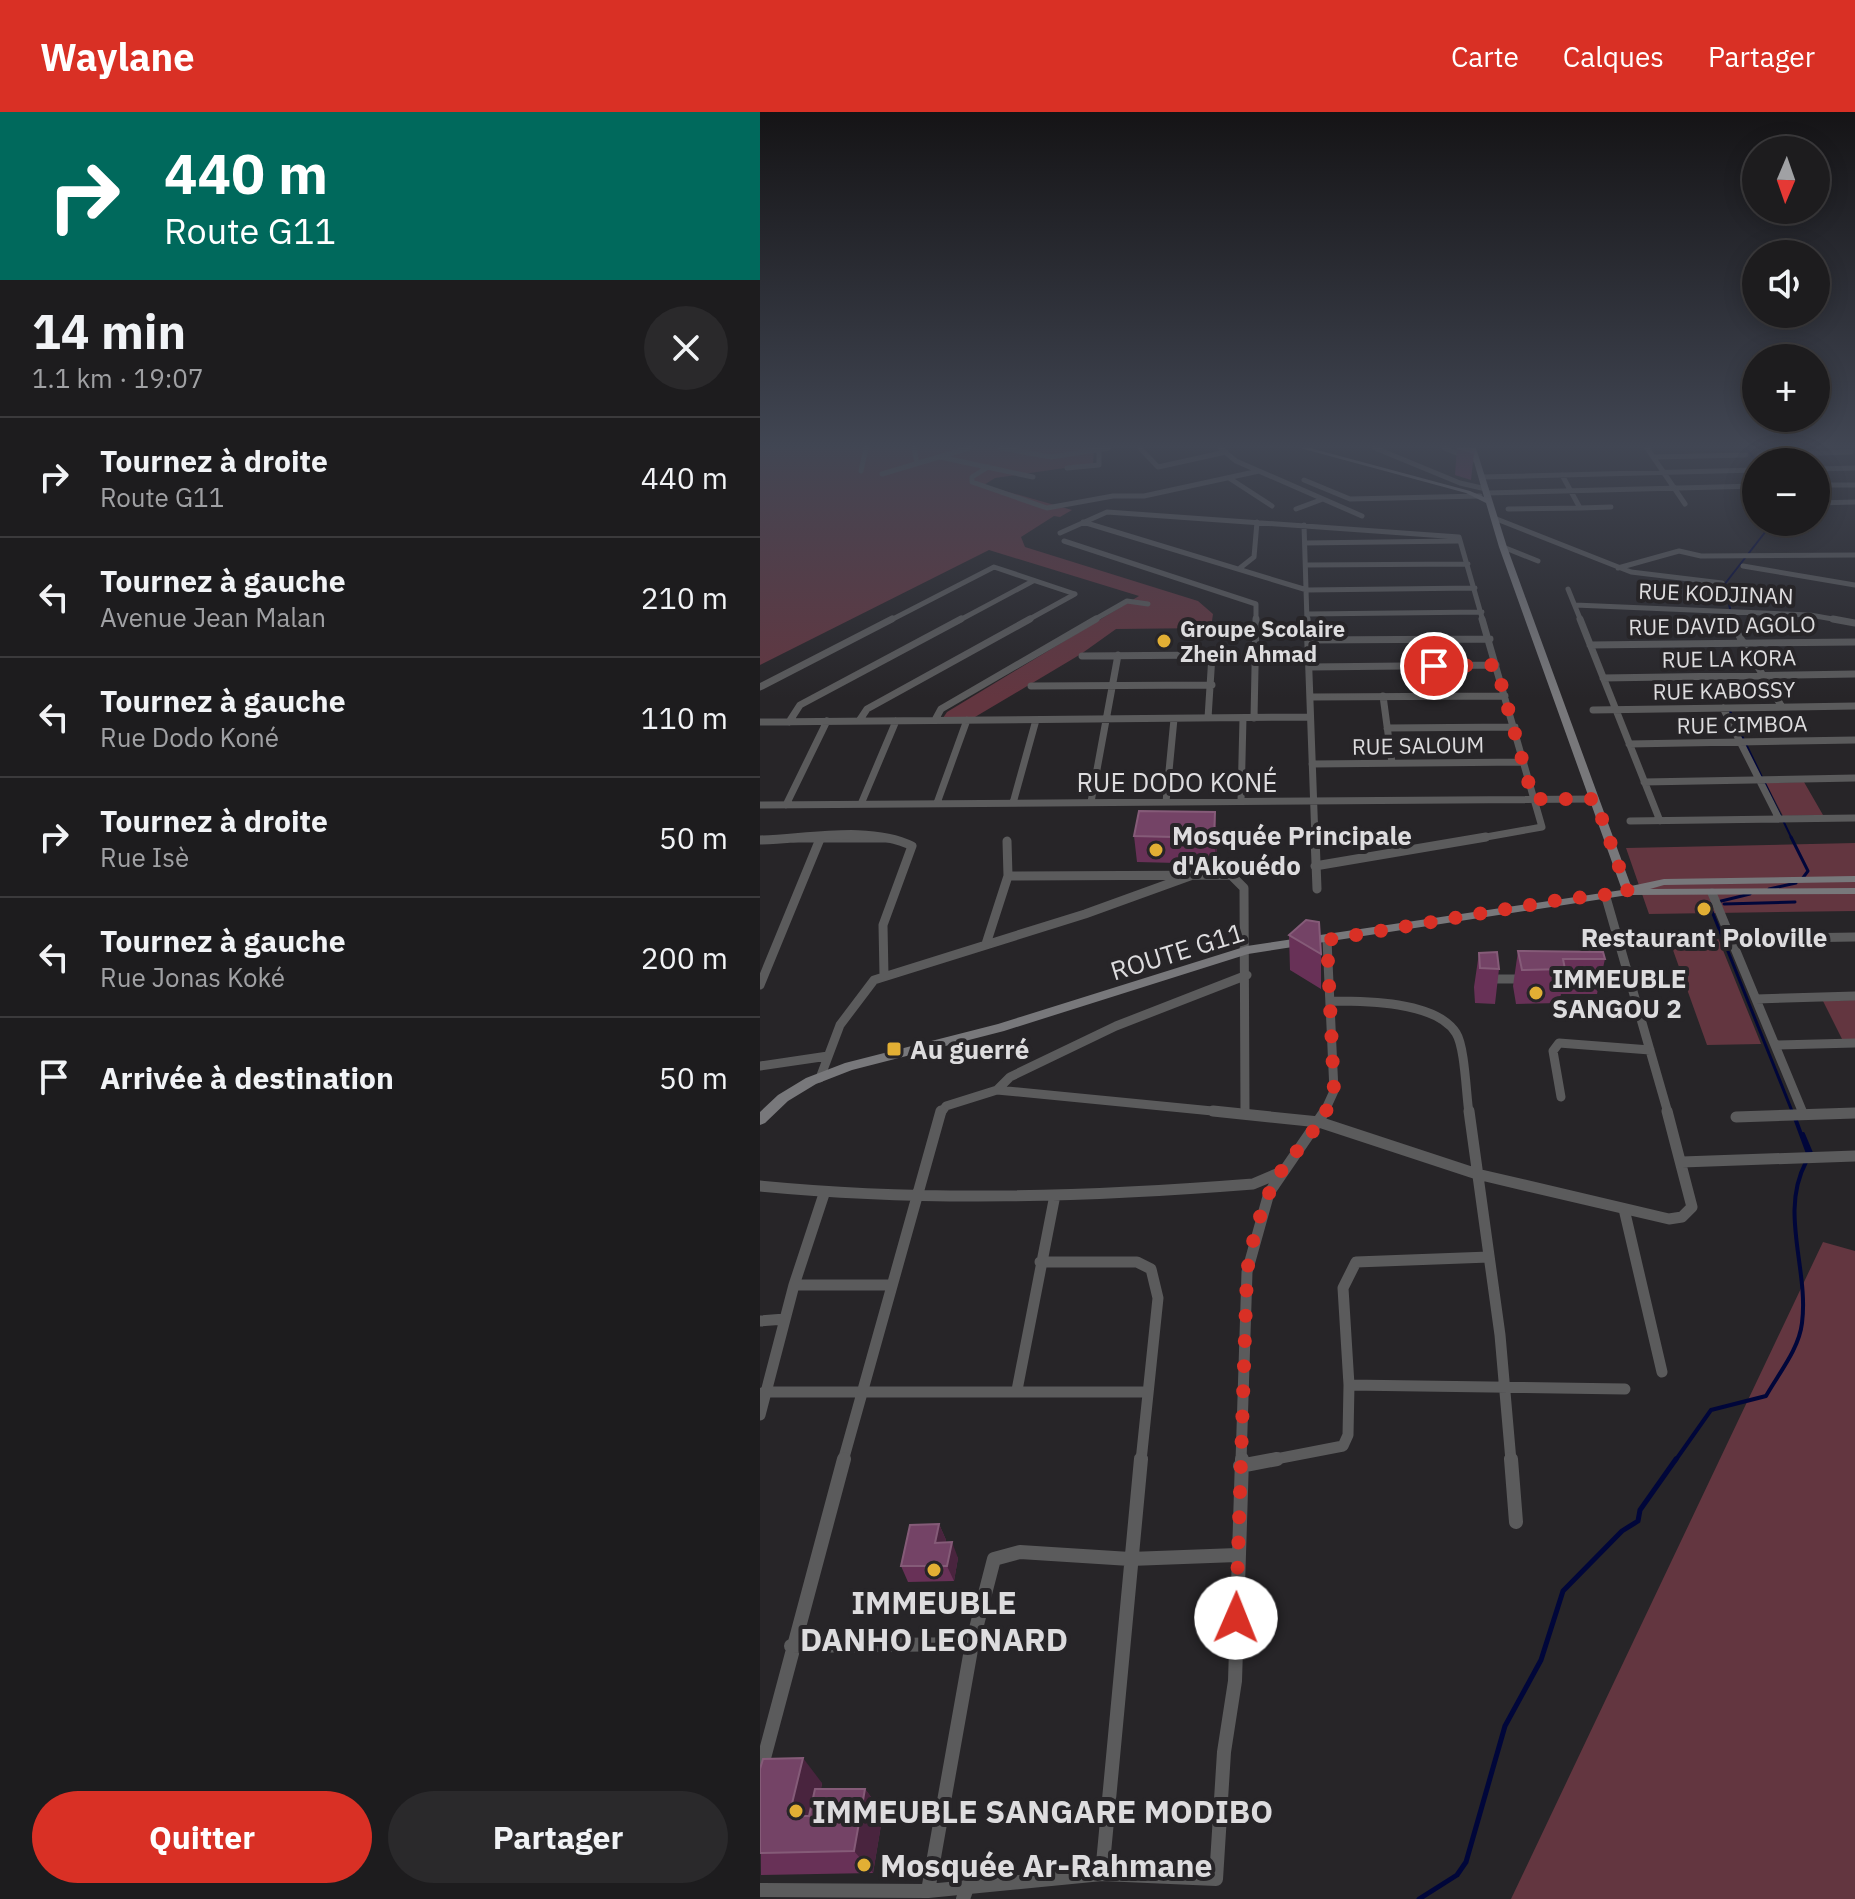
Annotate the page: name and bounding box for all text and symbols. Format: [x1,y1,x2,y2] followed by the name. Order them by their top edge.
[40,32,195,81] text: Waylane
[1451,38,1519,75] text: Carte
[1563,38,1664,75] text: Calques
[1708,38,1815,75] text: Partager
[1742,136,1830,224] north arrow
[1742,136,1830,536] map controls
[164,137,328,209] text: 440 m
[32,144,136,248] icon: right
[164,207,336,254] text: Route G11
[1742,240,1830,328] button: sound
[32,300,186,362] text: 14 min
[644,306,728,390] button: close
[1742,344,1830,432] button: +
[32,361,204,395] text: 1.1 km · 19:07
[100,441,328,480] text: Tournez à droite
[1742,448,1830,536] button: −
[32,455,76,499] icon: right
[641,458,728,497] text: 440 m
[100,480,224,514] text: Route G11
[100,561,346,600] text: Tournez à gauche
[32,575,76,619] icon: left
[1638,576,1794,610] street label: RUE KODJINAN
[641,578,728,617] text: 210 m
[100,600,326,634] text: Avenue Jean Malan
[1628,609,1816,641] street label: RUE DAVID AGOLO
[1180,614,1345,668] place label: Groupe Scolaire Zhein Ahmad
[1155,632,1173,650] marker: Groupe Scolaire Zhein Ahmad
[1400,632,1468,700] pin
[1661,642,1797,674] street label: RUE LA KORA
[1412,644,1456,688] icon: arrive
[1652,674,1796,706] street label: RUE KABOSSY
[100,681,346,720] text: Tournez à gauche
[32,695,76,739] icon: left
[641,698,728,737] text: 110 m
[1676,708,1808,740] street label: RUE CIMBOA
[100,720,279,754] text: Rue Dodo Koné
[1352,729,1484,761] street label: RUE SALOUM
[1077,765,1277,799] street label: RUE DODO KONÉ
[100,801,328,840] text: Tournez à droite
[32,815,76,859] icon: right
[659,818,728,857] text: 50 m
[1172,818,1412,882] place label: Mosquée Principale d'Akouédo
[100,840,189,874] text: Rue Isè
[1147,841,1165,859] marker: Mosquée Principale d'Akouédo
[1695,900,1713,918] marker: Restaurant Poloville
[1106,915,1248,987] street label: ROUTE G11
[1581,920,1827,954] place label: Restaurant Poloville
[100,921,346,960] text: Tournez à gauche
[32,935,76,979] icon: left
[641,938,728,977] text: 200 m
[100,960,285,994] text: Rue Jonas Koké
[1552,961,1687,1025] place label: IMMEUBLE SANGOU 2
[1527,984,1545,1002] marker: IMMEUBLE SANGOU 2
[910,1032,1029,1066] place label: Au guerré
[885,1040,903,1058] marker: Au guerré
[32,1055,76,1099] icon: arrive
[100,1058,394,1097] text: Arrivée à destination
[659,1058,728,1097] text: 50 m
[925,1561,943,1579] marker: IMMEUBLE DANHO LEONARD
[1194,1576,1278,1660] position arrow
[800,1581,1068,1660] place label: IMMEUBLE DANHO LEONARD
[812,1790,1273,1832] place label: IMMEUBLE SANGARE MODIBO
[32,1791,372,1883] button: Quitter
[388,1791,728,1883] button: Partager
[787,1802,805,1820] marker: IMMEUBLE SANGARE MODIBO
[880,1844,1213,1886] place label: Mosquée Ar-Rahmane
[855,1856,873,1874] marker: Mosquée Ar-Rahmane

